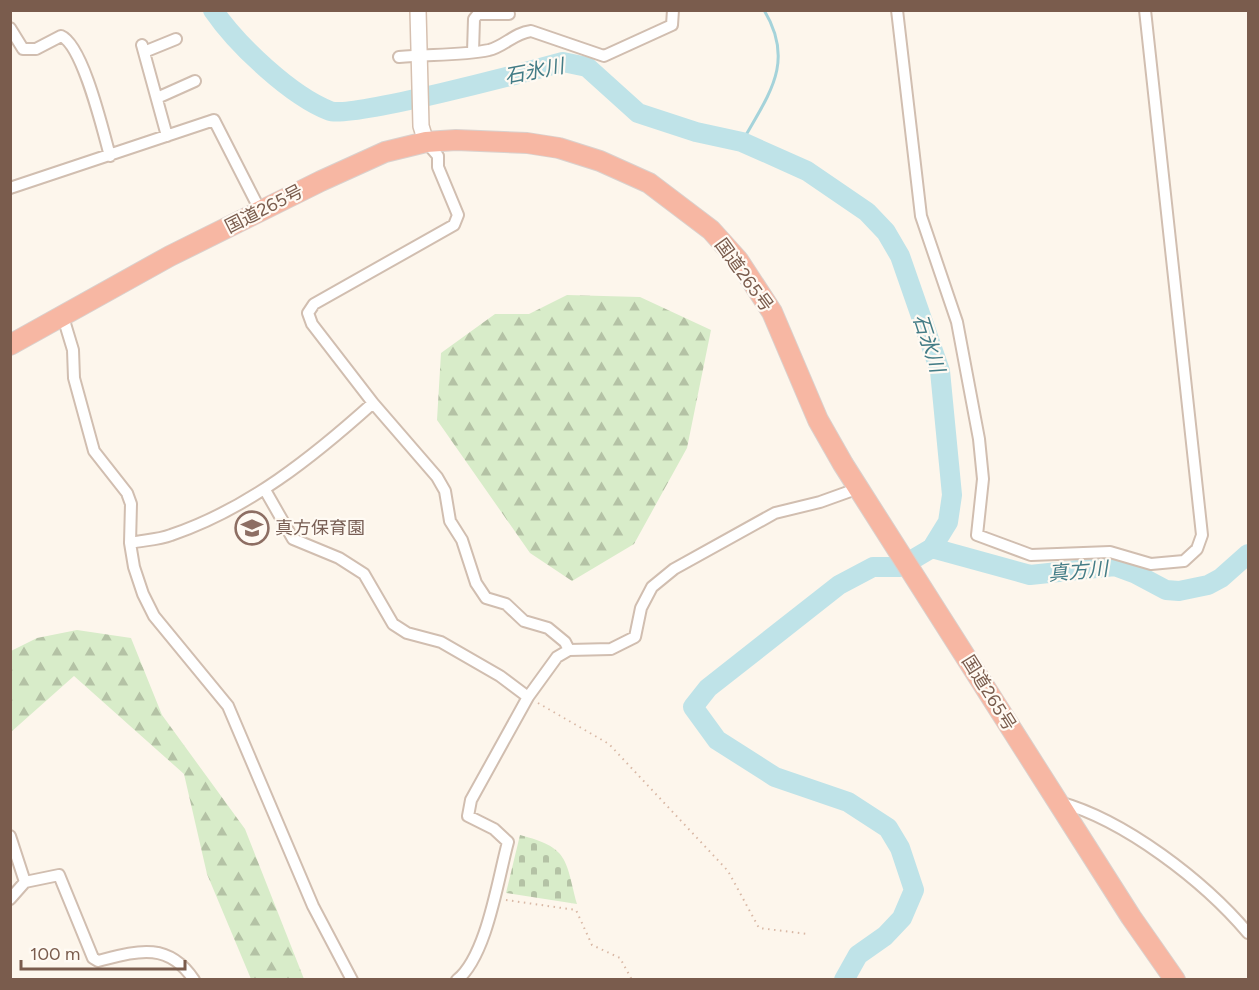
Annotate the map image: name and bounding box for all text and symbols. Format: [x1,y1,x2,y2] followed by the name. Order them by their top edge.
[502,53,568,89] water label: 石氷川
[221,180,307,238] street label: 国道265号
[710,234,778,316] street label: 国道265号
[908,311,950,377] water label: 石氷川
[234,510,270,546] school or university icon: 真方保育園
[275,517,365,539] place label: 真方保育園
[1047,556,1111,586] water label: 真方川
[957,651,1021,735] street label: 国道265号
[21,933,184,971] scale bar
[30,943,80,965] text: 100 m

